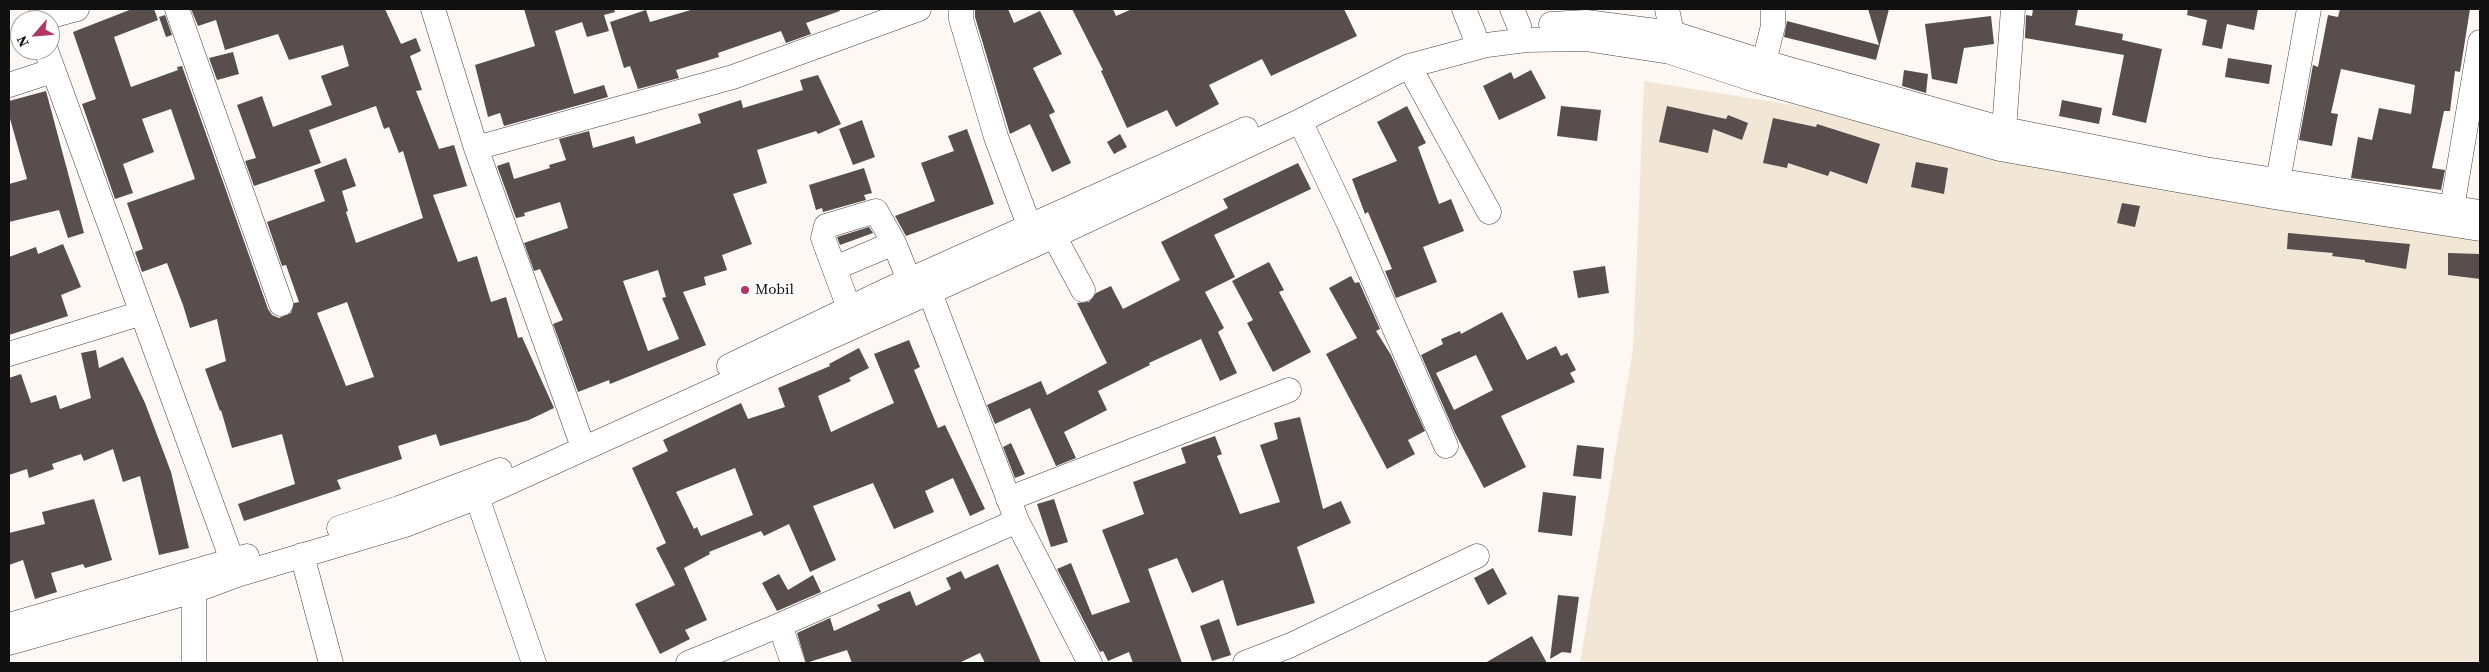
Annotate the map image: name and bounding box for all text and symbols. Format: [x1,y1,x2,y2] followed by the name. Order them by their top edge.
[10,10,60,60] north arrow
[11,32,34,50] text: N
[755,281,794,299] place label: Mobil
[739,284,751,296] marker: Mobil

